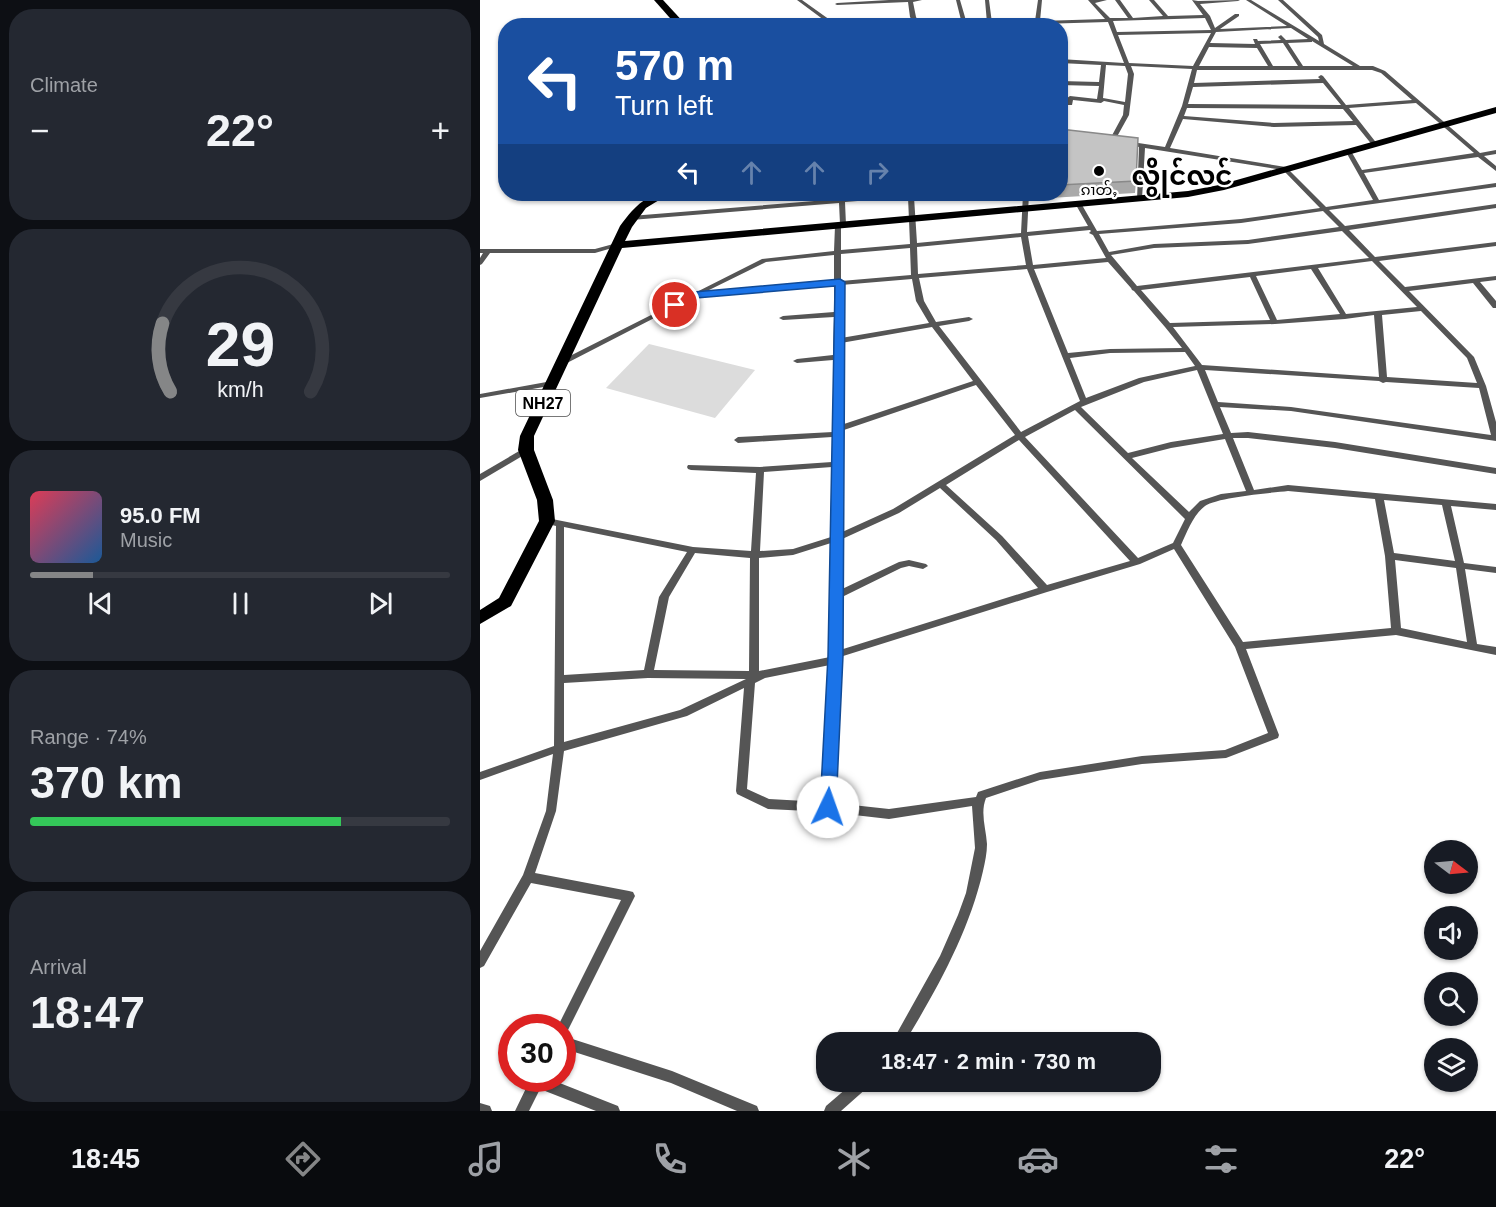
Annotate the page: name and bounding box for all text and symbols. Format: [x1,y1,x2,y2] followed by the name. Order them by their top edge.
[516,42,594,120] icon: left
[615,42,734,89] text: 570 m
[30,74,98,96] text: Climate
[615,91,713,121] text: Turn left
[206,105,274,156] text: 22°
[30,112,49,149] text: −
[431,112,450,149] text: +
[672,156,705,189] icon: left
[735,156,768,189] icon: ahead
[798,156,831,189] icon: ahead
[861,156,894,189] icon: right
[1132,157,1232,198] district label: လွိုင်လင်
[1092,164,1106,178] marker: ၵၢတ်ႇ
[1080,180,1118,198] place label: ၵၢတ်ႇ
[649,279,700,330] pin
[658,288,691,321] icon: arrive
[205,310,275,379] text: 29
[217,379,263,403] text: km/h
[516,390,570,416] road number: NH27
[120,503,201,528] text: 95.0 FM
[120,529,172,551] text: Music
[84,587,117,620] icon: previous
[224,587,257,620] icon: pause
[364,587,397,620] icon: next
[30,726,147,748] text: Range · 74%
[30,757,183,808] text: 370 km
[796,775,860,839] position arrow
[1424,840,1478,894] north arrow
[1424,840,1478,1092] map controls
[1424,906,1478,960] button: sound
[30,956,87,978] text: Arrival
[1424,972,1478,1026] button: search
[30,987,145,1038] text: 18:47
[498,1014,576,1092] speed limit sign: 30
[1424,1038,1478,1092] button: layers
[881,1049,1096,1074] text: 18:47 · 2 min · 730 m
[282,1138,324,1180] icon: directions
[465,1138,507,1180] icon: music
[649,1138,691,1180] icon: phone
[833,1138,875,1180] icon: climate
[1017,1138,1059,1180] icon: car
[1200,1138,1242,1180] icon: filters
[71,1144,140,1174] text: 18:45
[1384,1144,1425,1174] text: 22°

